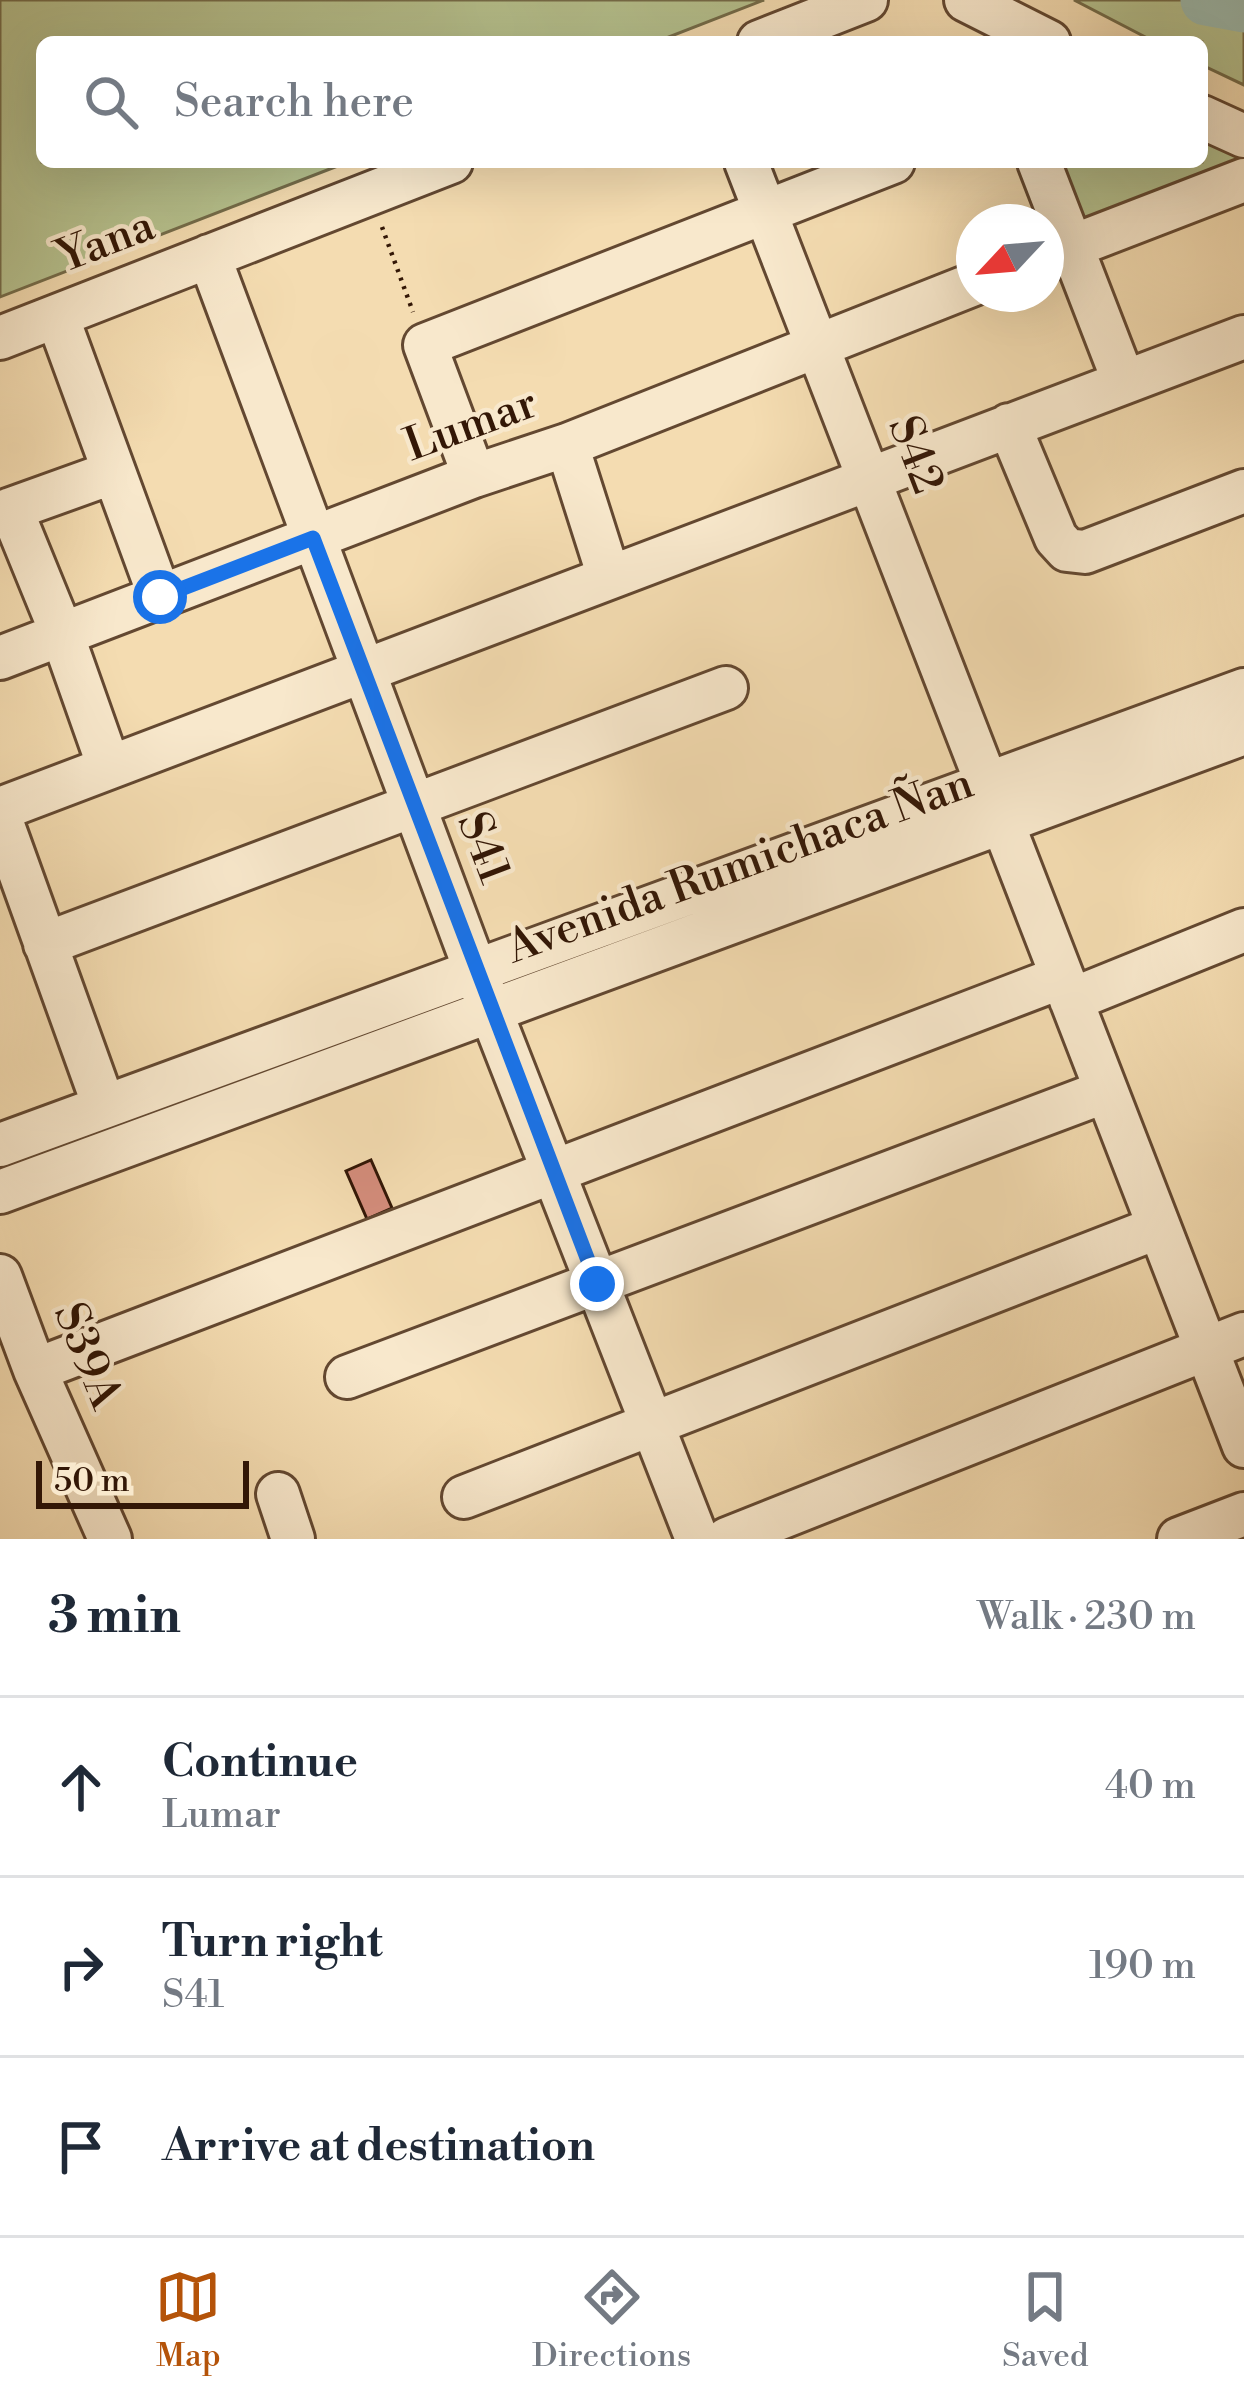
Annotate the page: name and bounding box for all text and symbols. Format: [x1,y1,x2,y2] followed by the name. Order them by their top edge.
[36,36,1208,168] search box
[78,69,144,135] icon: search
[174,74,414,131] text: Search here
[47,197,163,287] street label: Yana
[956,204,1064,312] north arrow
[397,375,545,475] street label: Lumar
[874,408,956,502] street label: S42
[133,570,187,624] route start
[497,753,981,977] street label: Avenida Rumichaca Ñan
[443,804,523,892] street label: S41
[570,1257,624,1311] route end
[40,1295,134,1418] street label: S39A
[36,1455,249,1508] scale bar
[54,1461,130,1502] text: 50 m
[48,1585,181,1649] text: 3 min
[977,1593,1196,1642] text: Walk · 230 m
[162,1734,358,1791] text: Continue
[48,1754,114,1820] icon: ahead
[1105,1762,1196,1811] text: 40 m
[162,1791,281,1840] text: Lumar
[162,1914,383,1971] text: Turn right
[48,1934,114,2000] icon: right
[1089,1942,1196,1991] text: 190 m
[162,1971,224,2020] text: S41
[48,2114,114,2180] icon: arrive
[162,2118,595,2175] text: Arrive at destination
[155,2264,221,2377] tab: Map
[532,2264,691,2377] tab: Directions
[1002,2264,1089,2377] tab: Saved

